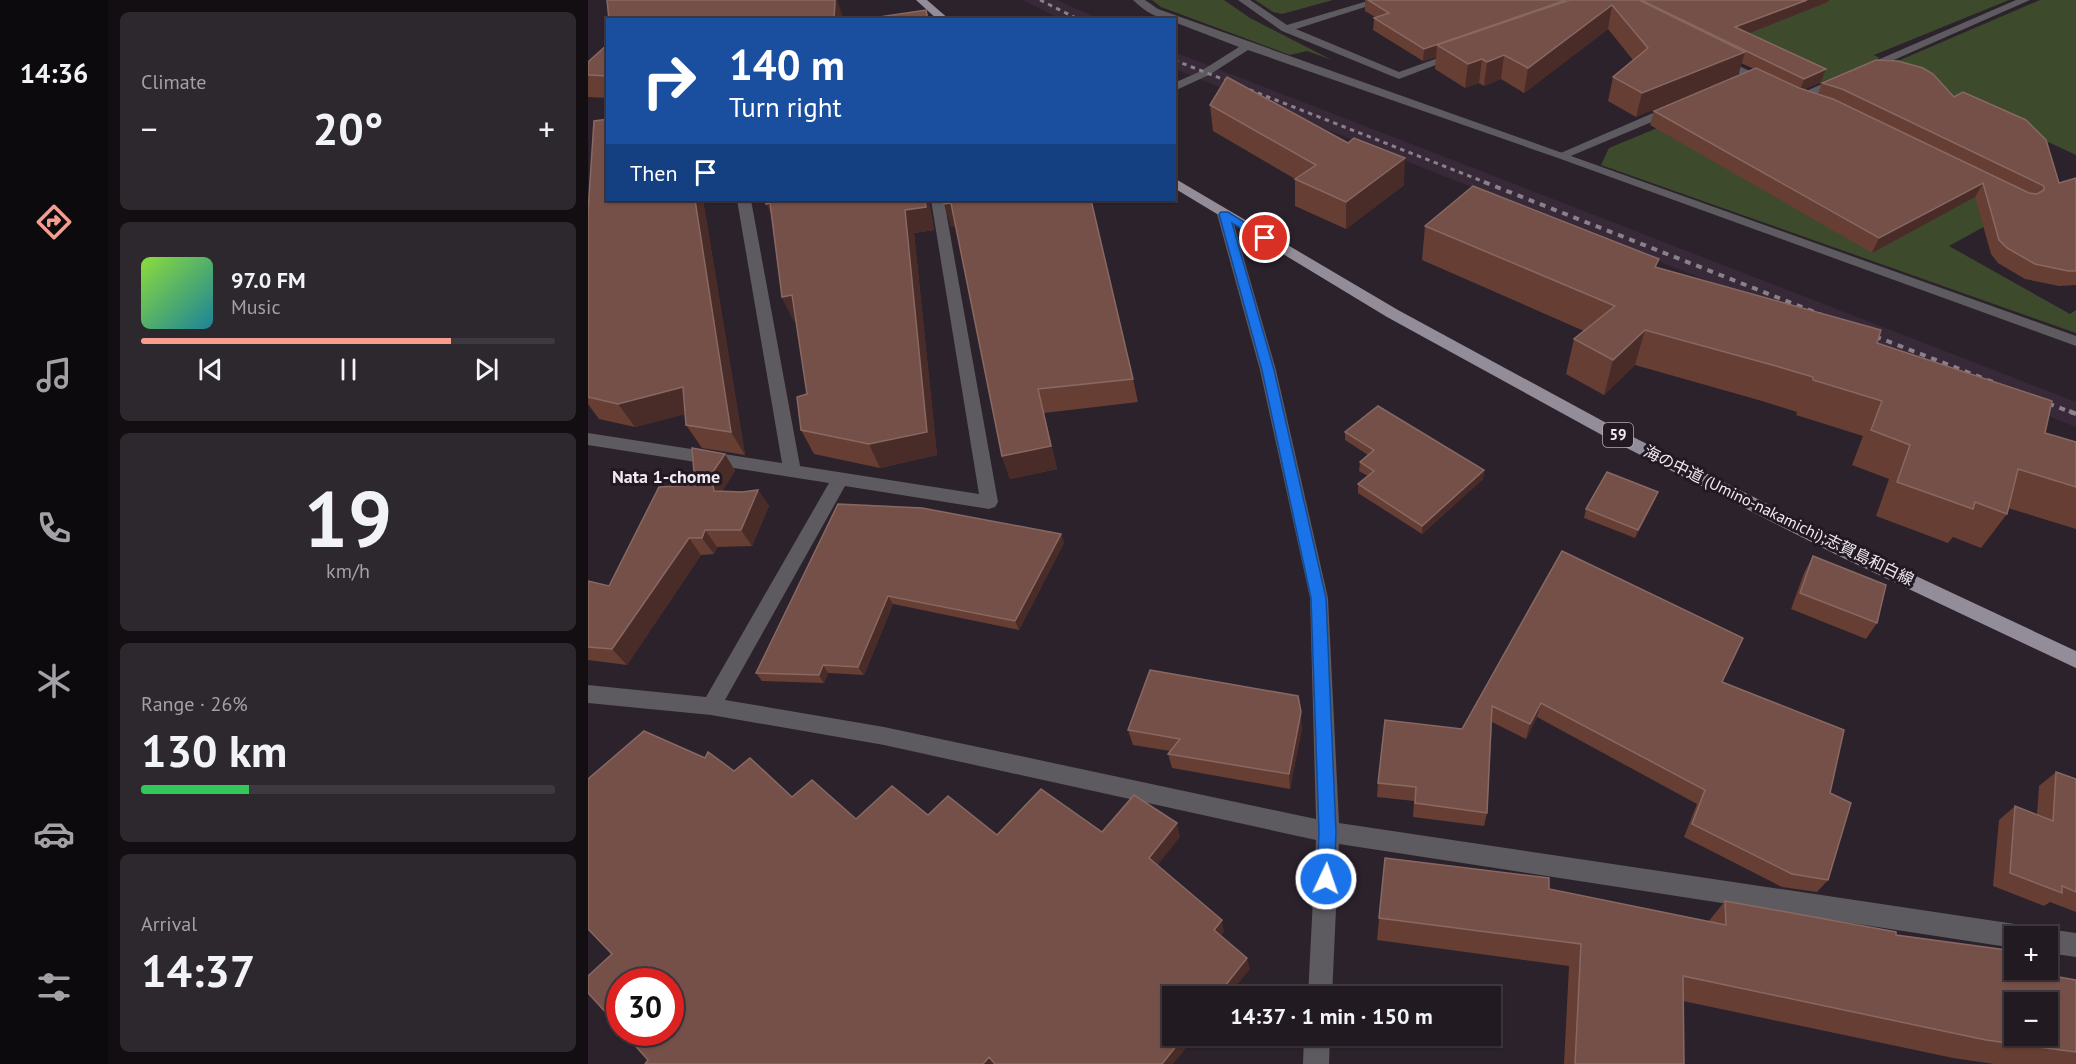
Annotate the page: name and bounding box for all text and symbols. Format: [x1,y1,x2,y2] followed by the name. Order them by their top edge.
[729,37,845,92] text: 140 m
[630,42,708,120] icon: right
[20,56,88,90] text: 14:36
[141,69,207,95] text: Climate
[729,90,842,124] text: Turn right
[313,99,383,157] text: 20°
[141,107,158,150] text: −
[538,107,555,150] text: +
[689,156,722,189] icon: arrive
[630,159,677,187] text: Then
[33,201,75,243] icon: directions
[1239,212,1290,263] pin
[1248,221,1281,254] icon: arrive
[231,266,306,294] text: 97.0 FM
[231,294,280,320] text: Music
[194,353,227,386] icon: previous
[332,353,365,386] icon: pause
[470,353,503,386] icon: next
[33,354,75,396] icon: music
[1603,423,1633,447] road number: 59
[1641,441,1917,589] street label: 海の中道 (Umino-nakamichi);志賀島和白線
[612,465,720,488] district label: Nata 1-chome
[304,468,392,569] text: 19
[33,507,75,549] icon: phone
[326,558,370,584] text: km/h
[33,660,75,702] icon: climate
[141,691,248,717] text: Range · 26%
[141,721,287,779] text: 130 km
[33,813,75,855] icon: car
[1294,847,1358,911] position arrow
[141,911,197,937] text: Arrival
[2004,926,2058,1046] map controls
[2004,926,2058,980] button: +
[141,941,255,999] text: 14:37
[33,966,75,1008] icon: filters
[606,968,684,1046] speed limit sign: 30
[2004,992,2058,1046] button: −
[1230,1002,1433,1030] text: 14:37 · 1 min · 150 m

